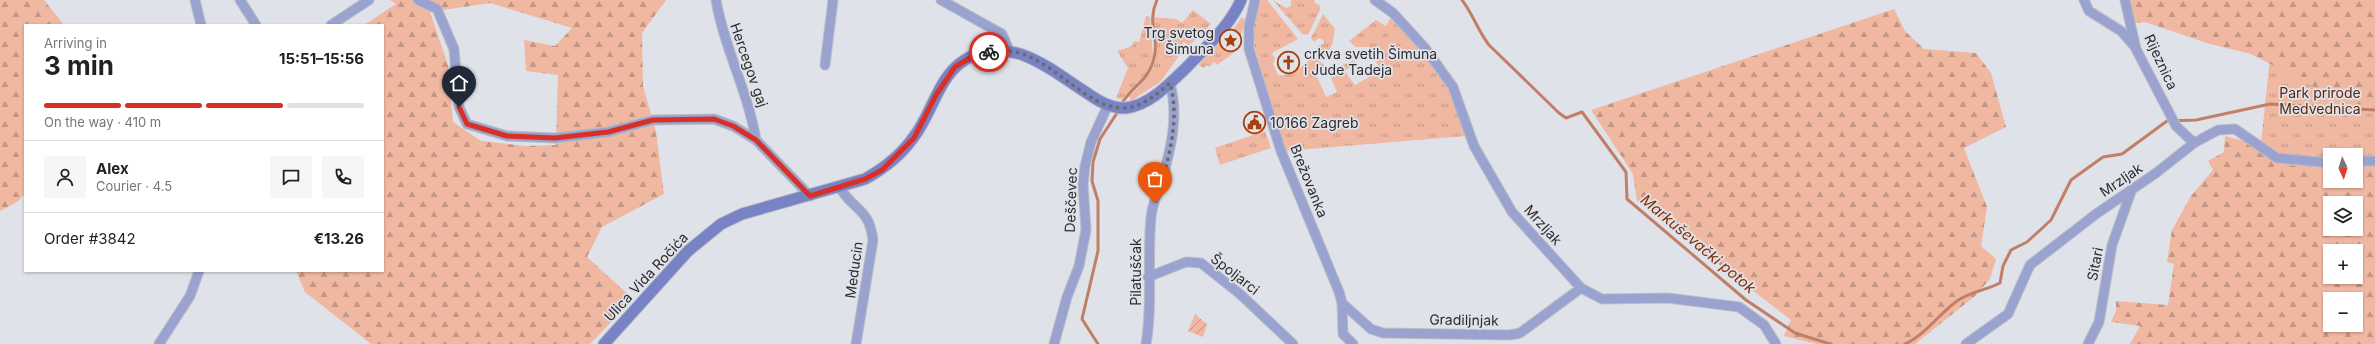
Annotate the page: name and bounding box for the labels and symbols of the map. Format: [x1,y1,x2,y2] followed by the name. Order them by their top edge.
[727,20,772,109] street label: Hercegov gaj
[1144,24,1214,57] place label: Trg svetog Šimuna
[1217,28,1243,54] place icon: Trg svetog Šimuna
[2141,31,2182,92] street label: Rijeznica
[969,32,1009,72] courier
[1304,45,1437,78] place label: crkva svetih Šimuna i Jude Tadeja
[1276,49,1302,75] church icon: crkva svetih Šimuna i Jude Tadeja
[442,66,476,107] pin
[2279,84,2361,117] park label: Park prirode Medvednica
[1242,110,1268,136] public building icon: 10166 Zagreb
[1270,114,1359,131] place label: 10166 Zagreb
[1287,142,1332,220] street label: Brežovanka
[2323,148,2363,188] north arrow
[2096,159,2146,200] street label: Mrzljak
[1138,162,1172,203] pin
[1061,167,1080,233] street label: Deščevec
[1637,190,1760,298] water label: Markuševački potok
[1521,201,1566,248] street label: Mrzljak
[600,229,691,325] street label: Ulica Vida Ročića
[1127,238,1144,306] street label: Pilatuščak
[841,240,866,299] street label: Meducin
[2083,246,2106,282] street label: Sitari
[1208,249,1263,298] street label: Špoljarci
[1429,310,1499,329] street label: Gradiljnjak

